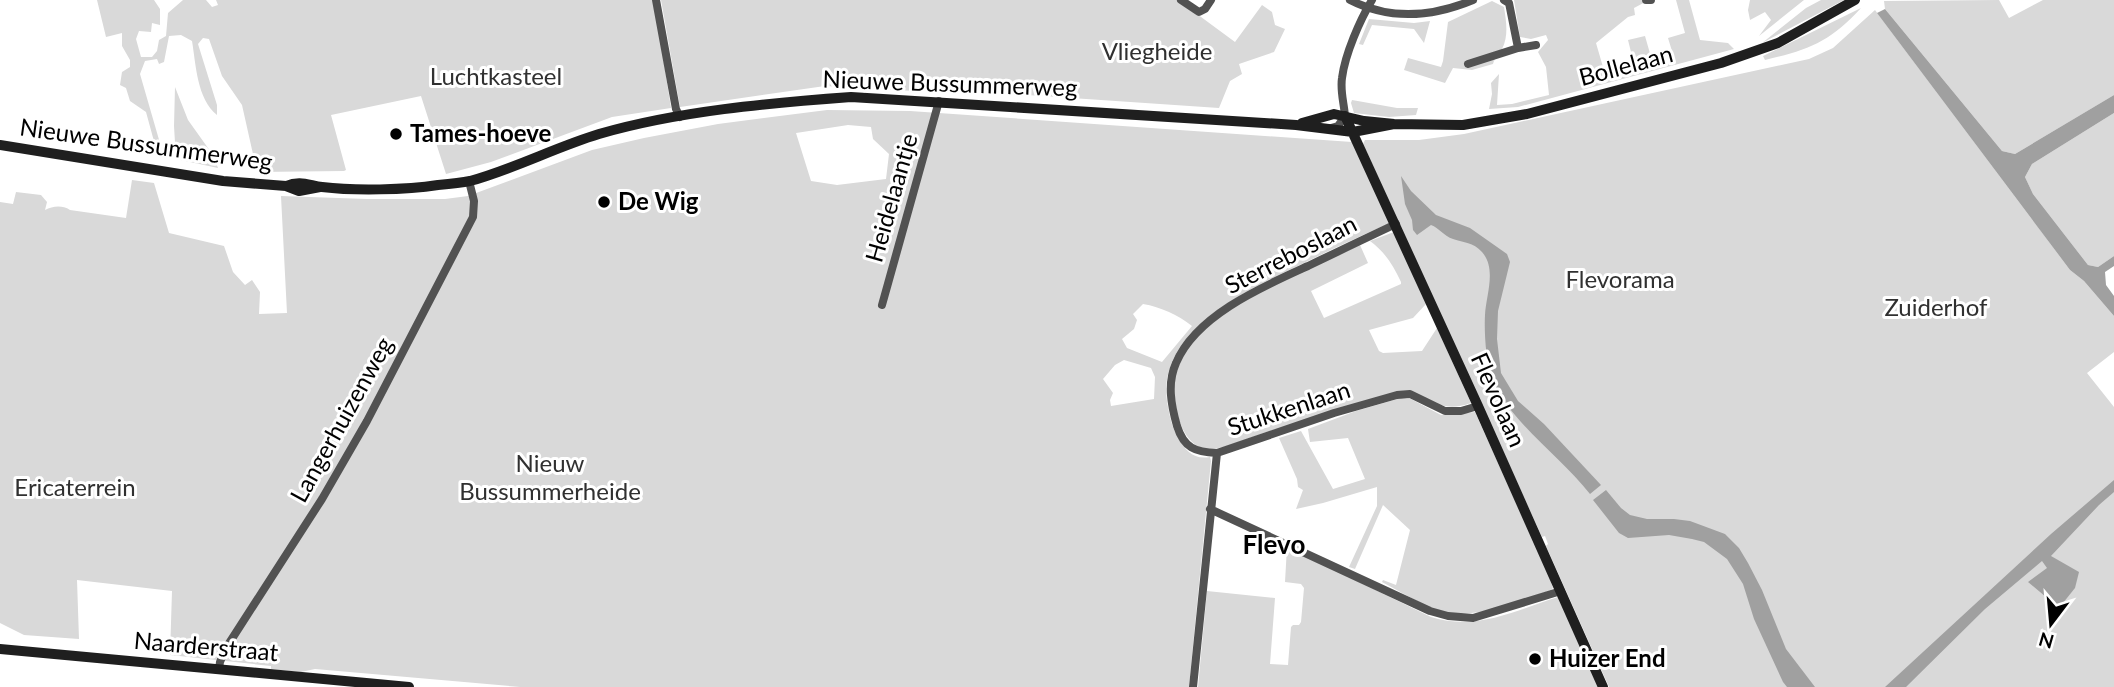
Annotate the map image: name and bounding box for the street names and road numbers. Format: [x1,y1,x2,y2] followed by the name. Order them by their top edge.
[1576,38,1676,91] street label: Bollelaan
[822,64,1078,101] street label: Nieuwe Bussummerweg
[18,111,274,176] street label: Nieuwe Bussummerweg
[858,130,923,265] street label: Heidelaantje
[1220,208,1361,299] street label: Sterreboslaan
[283,332,398,507] street label: Langerhuizenweg
[1466,348,1533,451] street label: Flevolaan
[1224,374,1353,441] street label: Stukkenlaan
[133,625,280,666] street label: Naarderstraat

